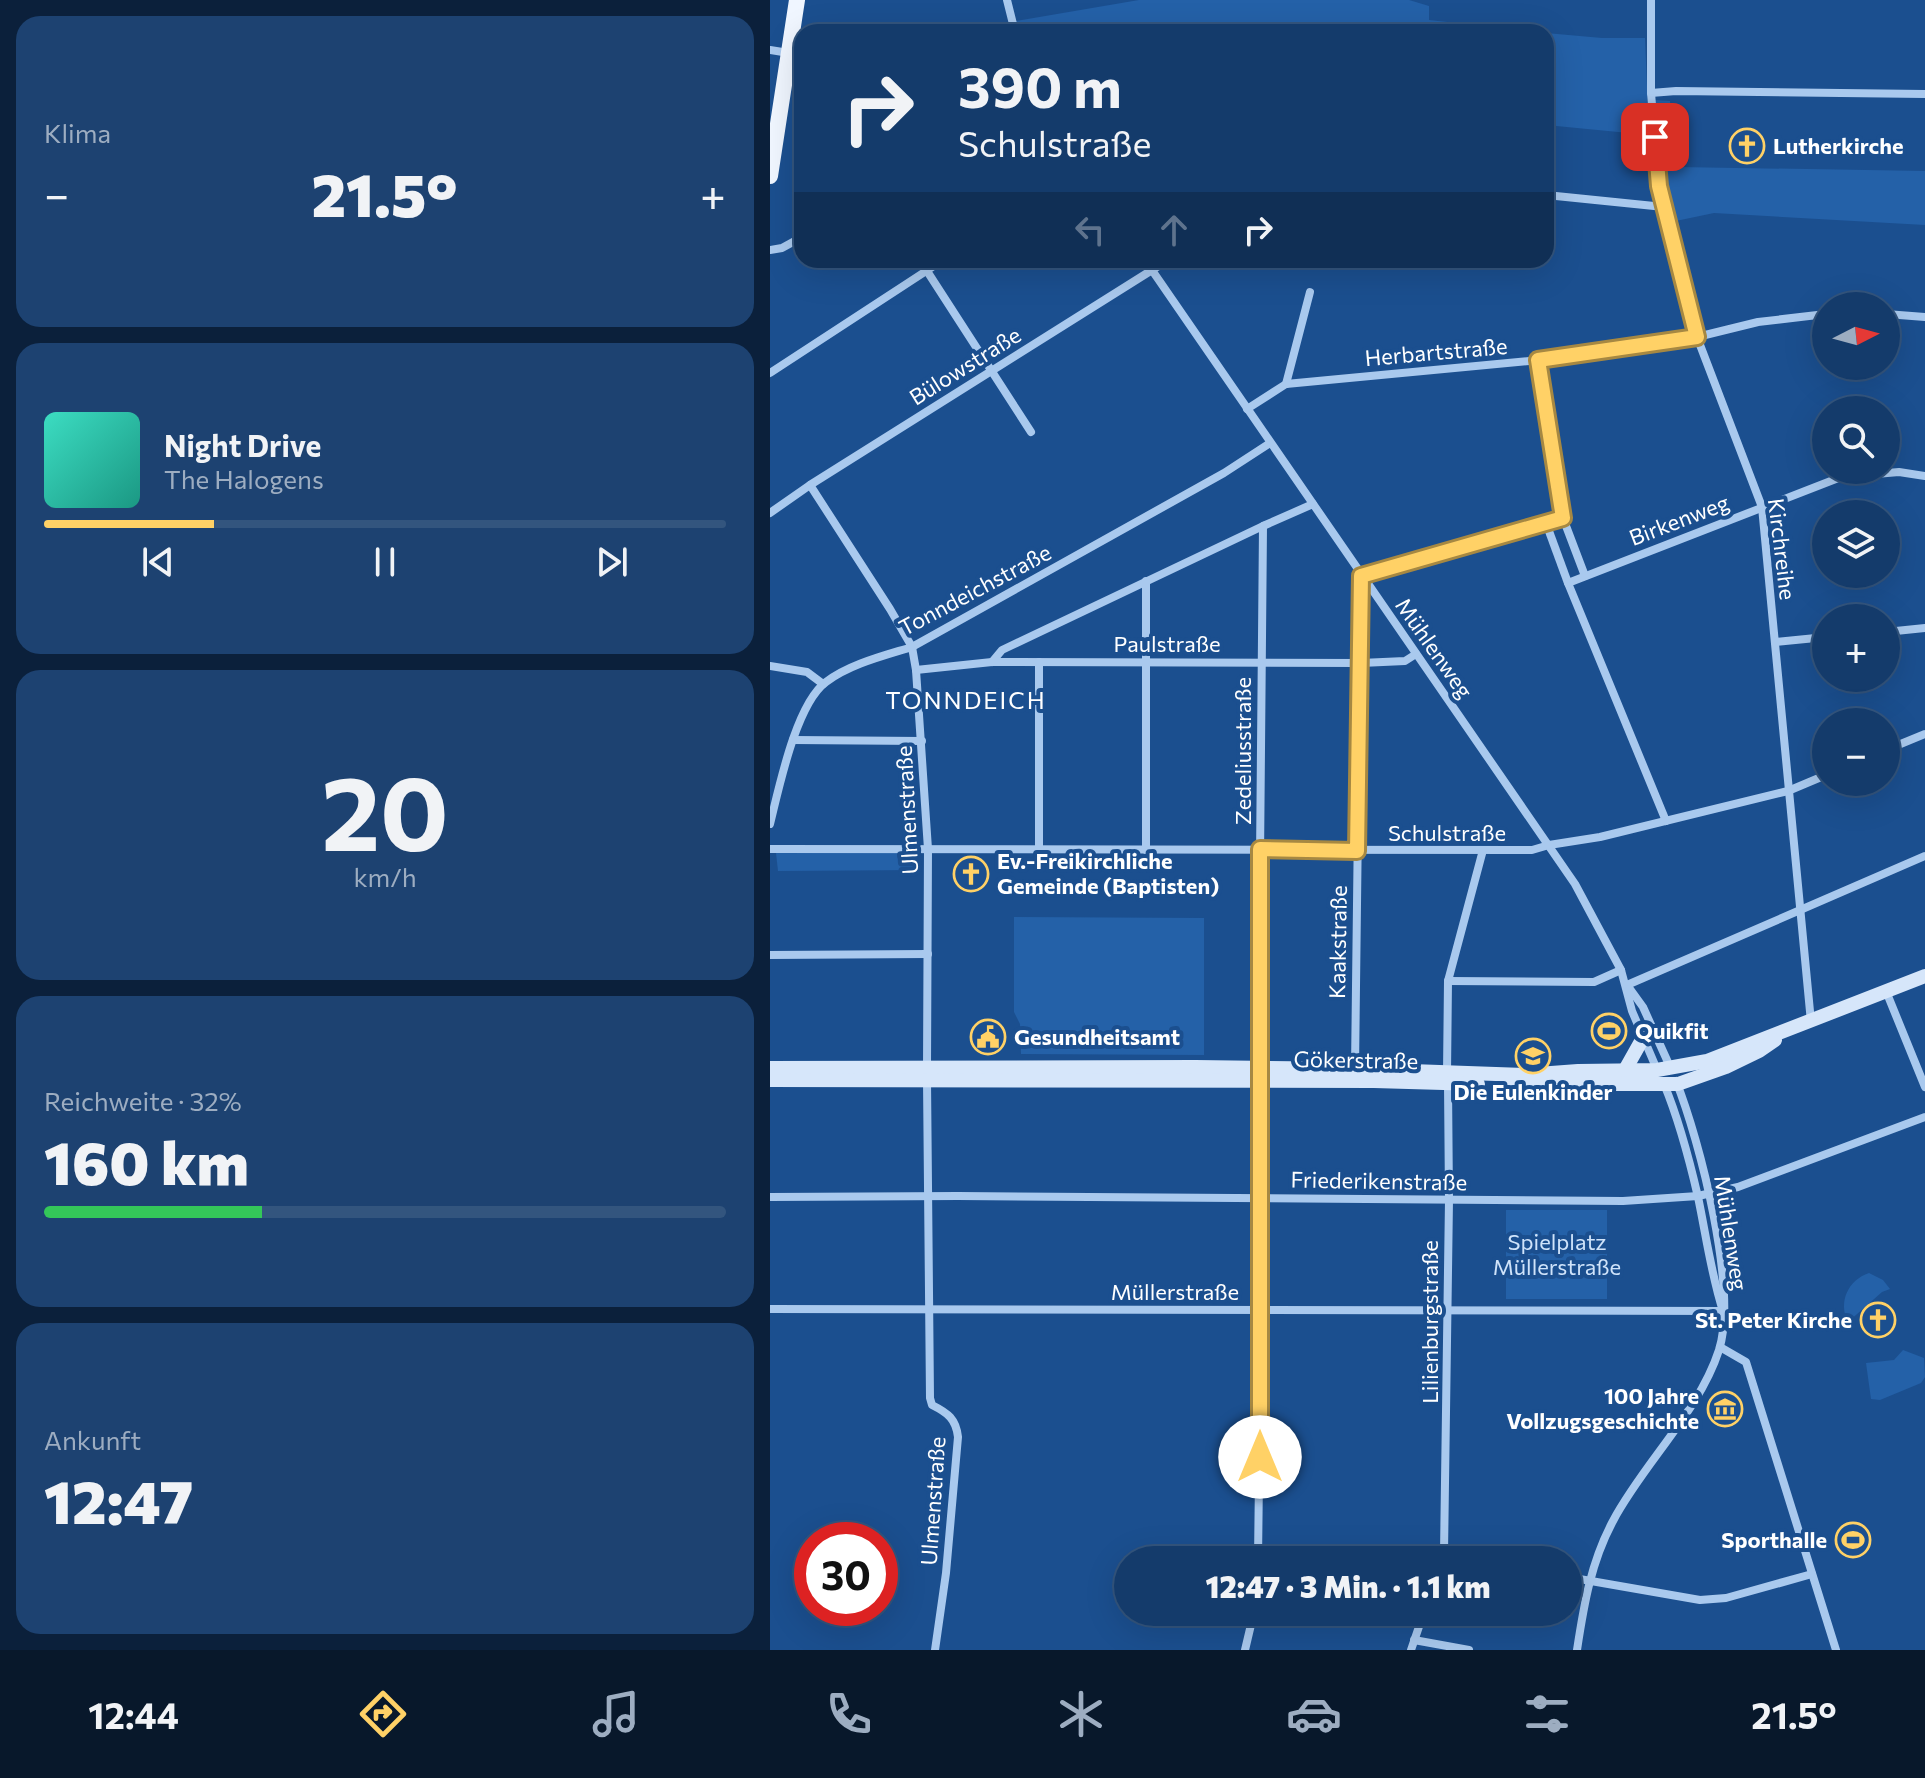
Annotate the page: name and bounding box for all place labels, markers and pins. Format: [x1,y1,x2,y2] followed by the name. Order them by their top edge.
[1621,103,1689,171] pin
[1728,127,1766,165] church icon: Lutherkirche
[1773,132,1904,159] place label: Lutherkirche
[997,847,1219,899] place label: Ev.-Freikirchliche Gemeinde (Baptisten)
[952,855,990,893] church icon: Ev.-Freikirchliche Gemeinde (Baptisten)
[1590,1012,1628,1050] sports icon: Quikfit
[1635,1017,1709,1044] place label: Quikfit
[969,1018,1007,1056] public building icon: Gesundheitsamt
[1014,1023,1180,1050] place label: Gesundheitsamt
[1514,1037,1552,1075] school or university icon: Die Eulenkinder
[1453,1078,1613,1105] place label: Die Eulenkinder
[1859,1301,1897,1339] church icon: St. Peter Kirche
[1695,1306,1852,1333] place label: St. Peter Kirche
[1506,1382,1699,1434] place label: 100 Jahre Vollzugsgeschichte
[1706,1390,1744,1428] museum icon: 100 Jahre Vollzugsgeschichte
[1834,1521,1872,1559] sports icon: Sporthalle
[1721,1526,1827,1553] place label: Sporthalle

